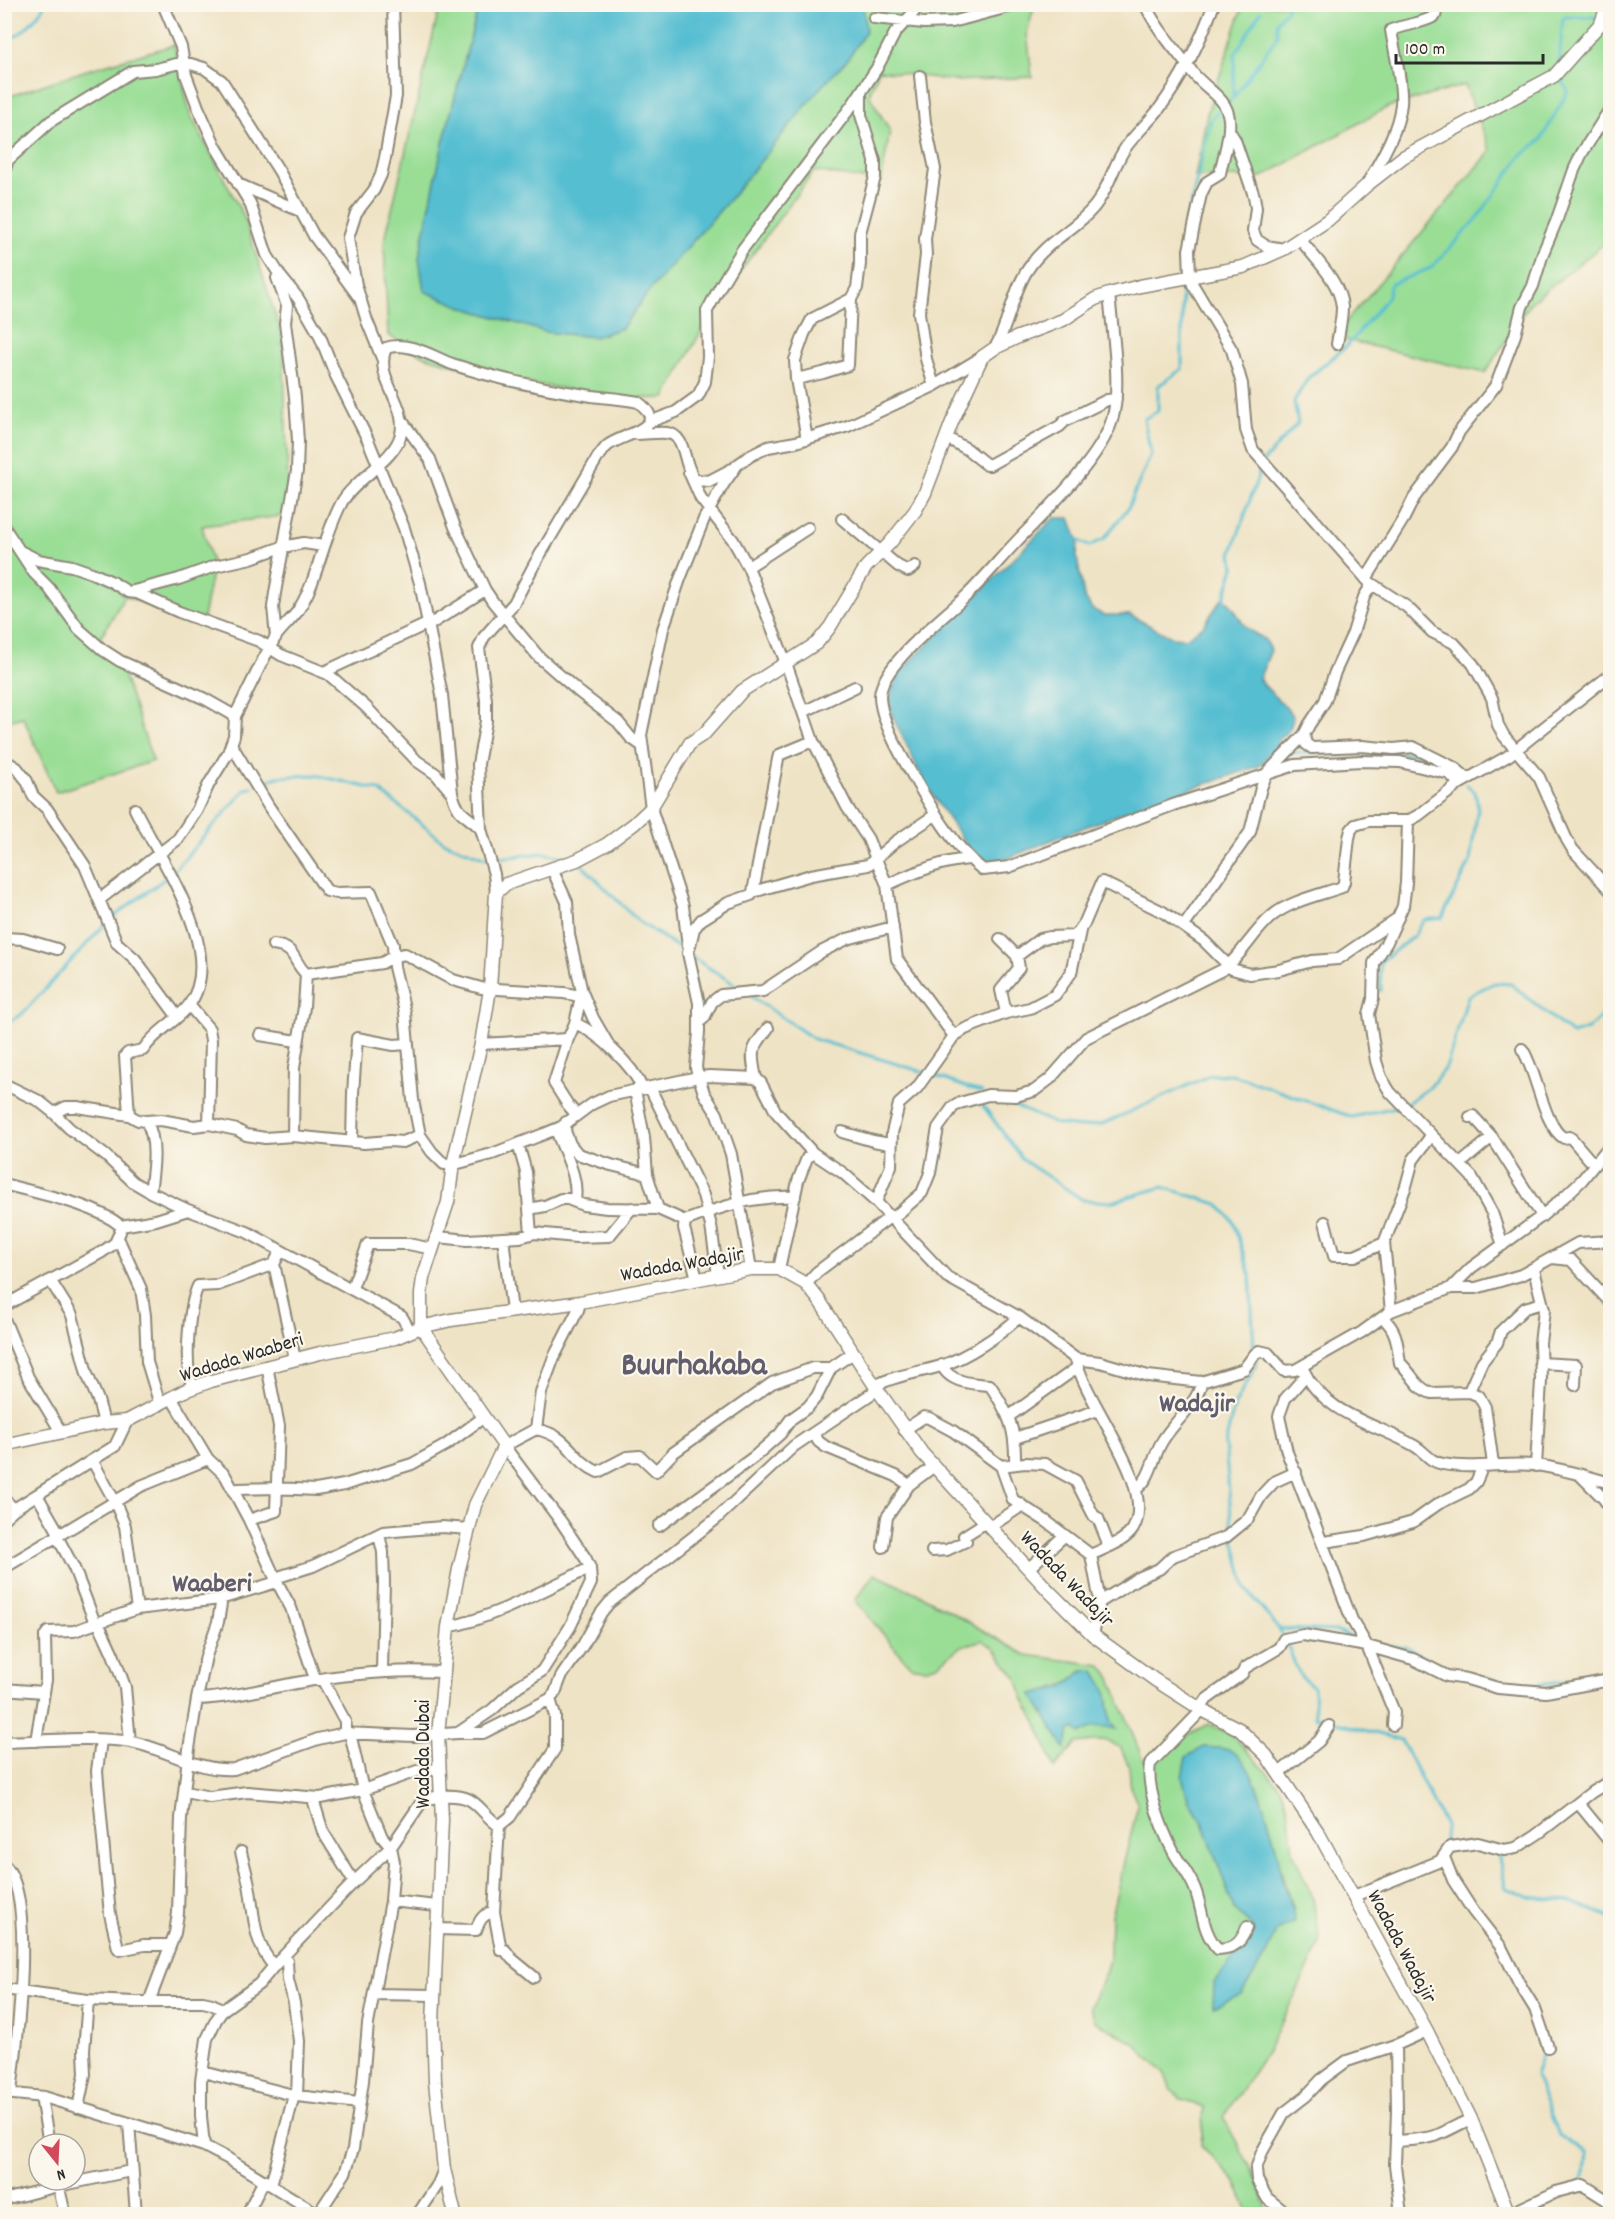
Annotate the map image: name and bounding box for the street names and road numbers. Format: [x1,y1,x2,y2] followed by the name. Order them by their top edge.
[618,1240,747,1292] street label: Wadada Wadajir
[176,1326,308,1392] street label: Wadada Waaberi
[1012,1525,1120,1636] street label: Wadada Wadajir
[410,1699,440,1808] street label: Wadada Dubai
[1358,1885,1443,2010] street label: Wadada Wadajir

